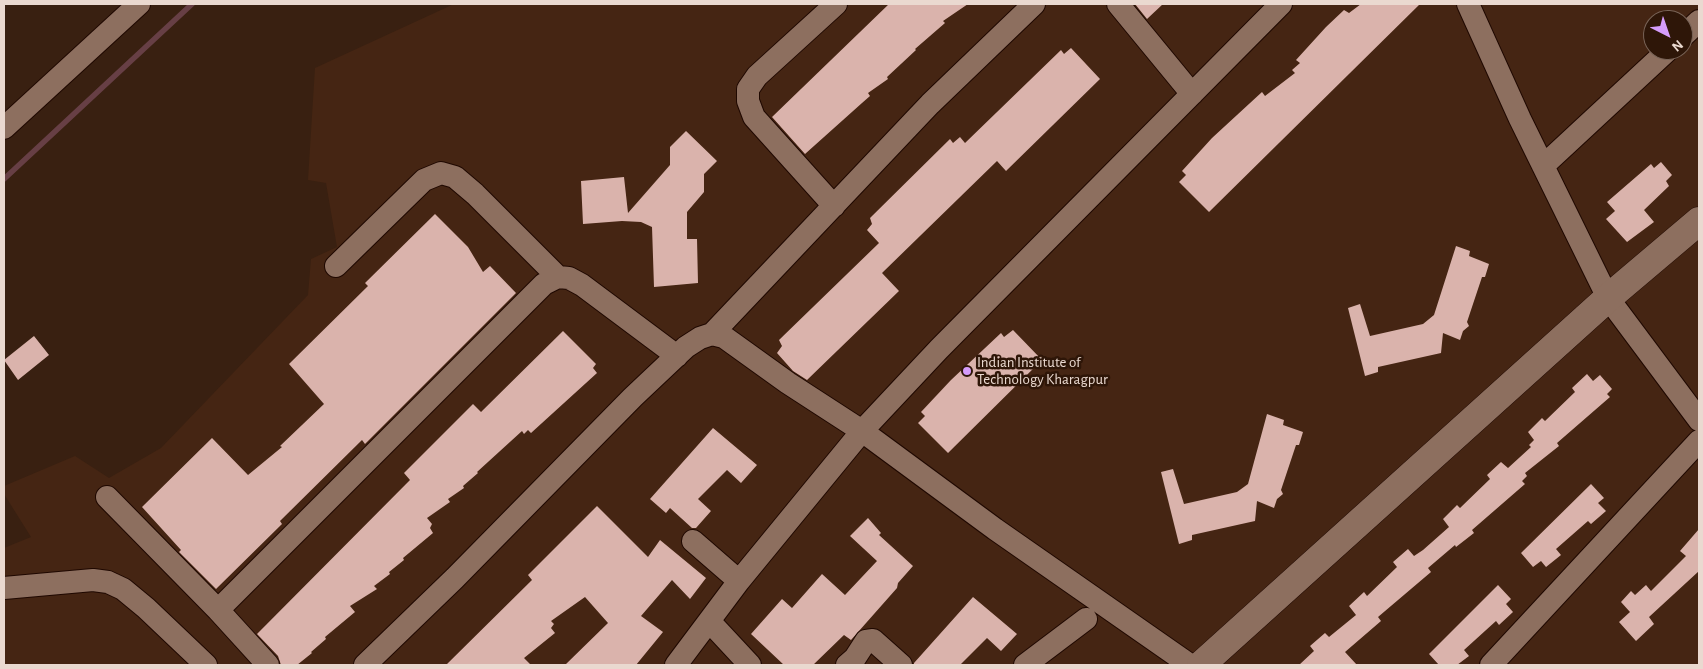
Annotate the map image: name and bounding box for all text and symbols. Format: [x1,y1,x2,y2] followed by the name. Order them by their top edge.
[1643,10,1693,60] north arrow
[1669,37,1685,54] text: N
[977,353,1108,388] place label: Indian Institute of Technology Kharagpur
[961,365,973,377] marker: Indian Institute of Technology Kharagpur

